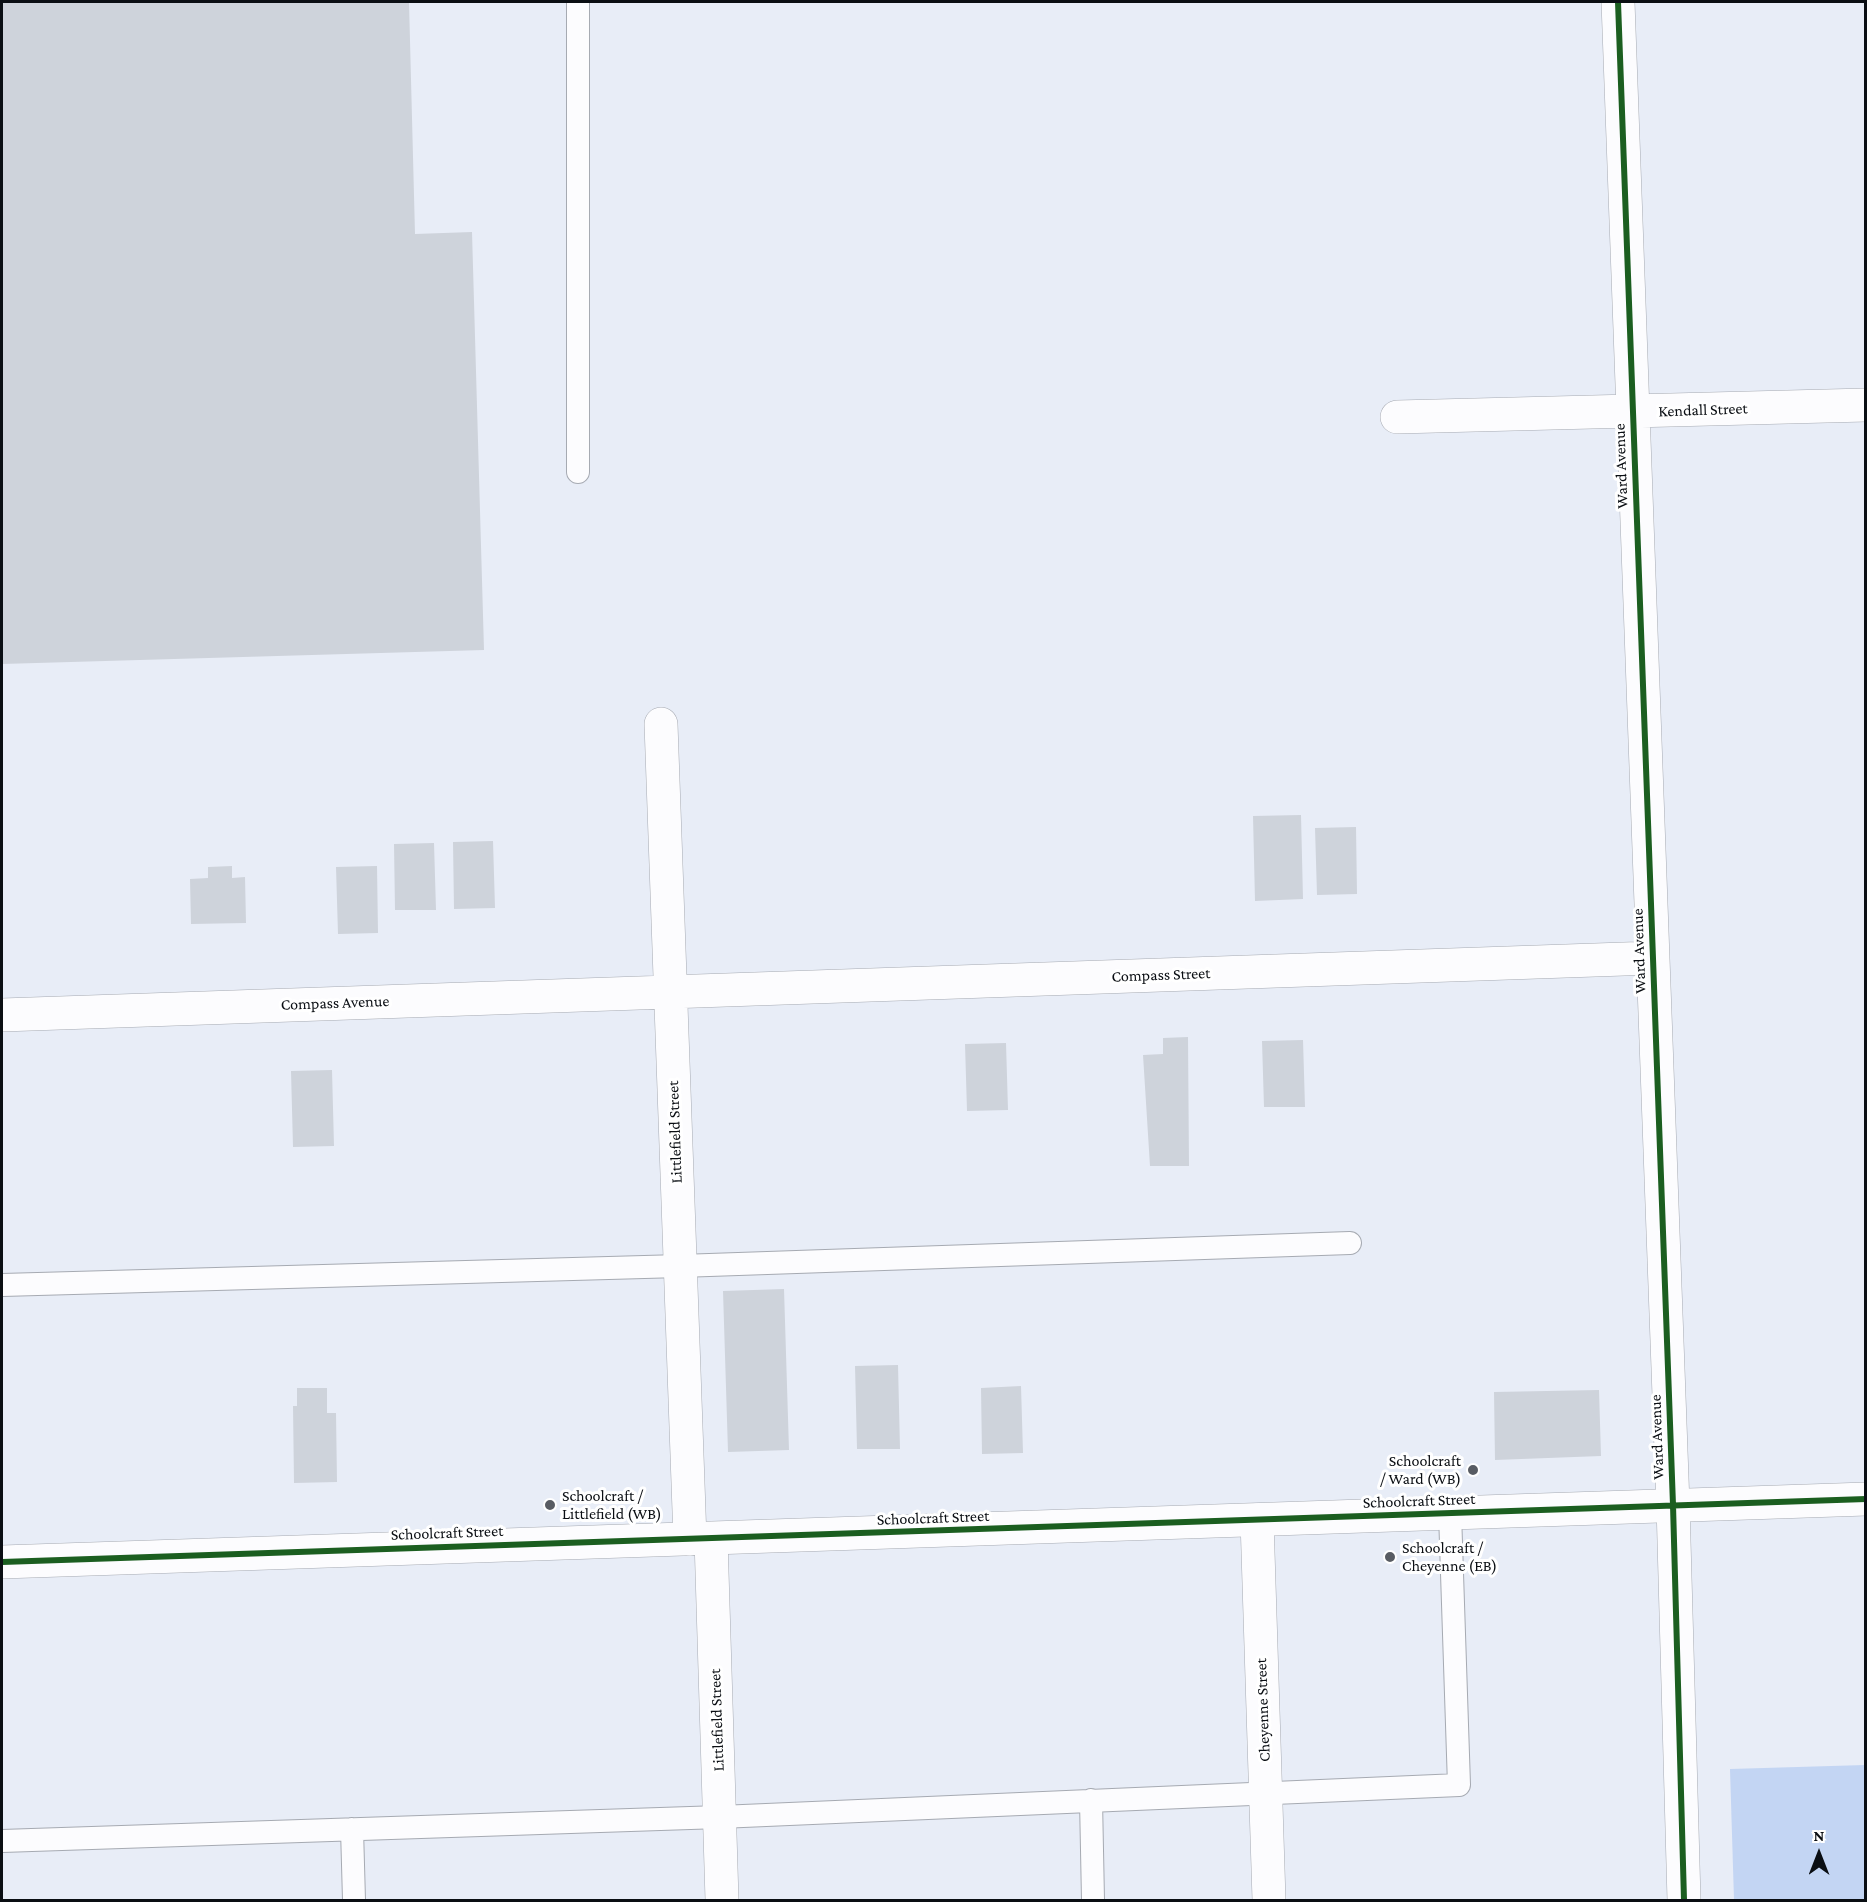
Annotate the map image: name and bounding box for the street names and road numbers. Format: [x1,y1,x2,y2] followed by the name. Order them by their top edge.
[1658,399,1748,421] street label: Kendall Street
[1610,423,1632,509] street label: Ward Avenue
[1628,908,1650,994] street label: Ward Avenue
[1111,964,1211,986] street label: Compass Street
[280,992,390,1014] street label: Compass Avenue
[664,1080,686,1184] street label: Littlefield Street
[1646,1394,1668,1480] street label: Ward Avenue
[1362,1489,1476,1513] street label: Schoolcraft Street
[876,1506,990,1530] street label: Schoolcraft Street
[390,1521,504,1545] street label: Schoolcraft Street
[1252,1658,1274,1762] street label: Cheyenne Street
[706,1668,728,1772] street label: Littlefield Street

